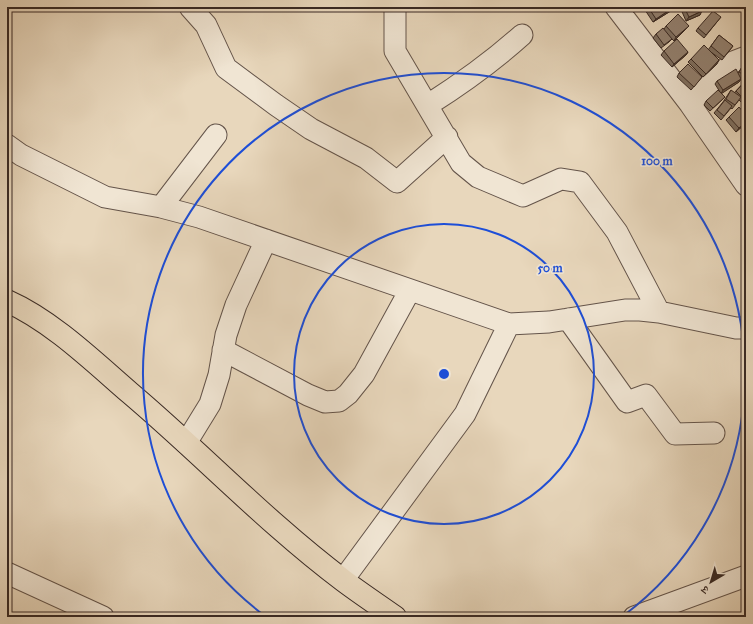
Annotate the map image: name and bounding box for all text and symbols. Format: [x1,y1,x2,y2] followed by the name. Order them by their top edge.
[641,154,674,168] text: 100 m
[537,261,564,275] text: 50 m
[437,367,451,381] centre of rings
[691,562,731,602] north arrow
[698,582,712,597] text: उ

